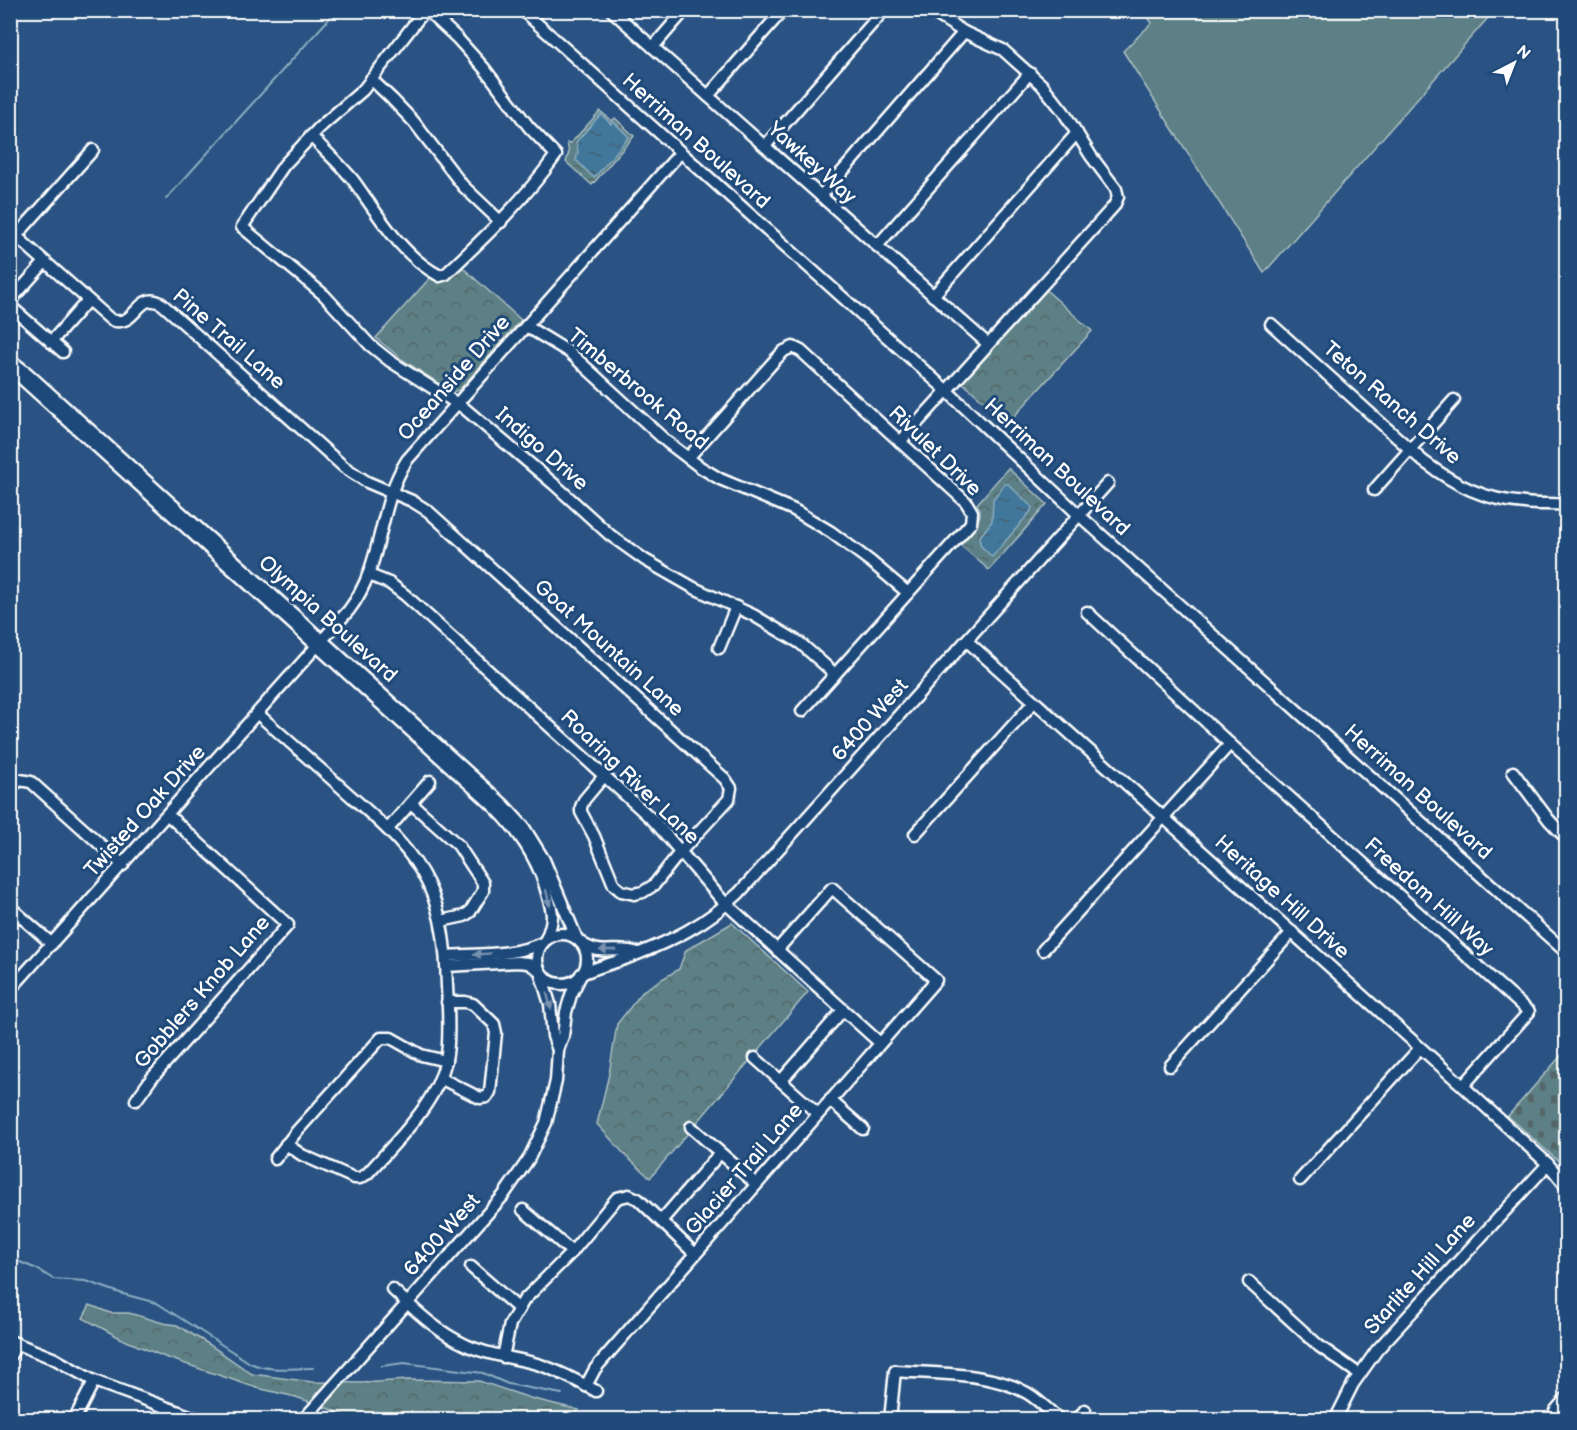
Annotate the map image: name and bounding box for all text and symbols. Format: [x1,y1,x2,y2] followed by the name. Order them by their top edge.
[1484,33,1544,93] north arrow
[1512,42,1534,64] text: N
[617,68,775,214] street label: Herriman Boulevard
[762,116,862,210] street label: Yawkey Way
[168,283,290,395] street label: Pine Trail Lane
[393,310,515,446] street label: Oceanside Drive
[563,323,713,455] street label: Timberbrook Road
[1318,336,1466,470] street label: Teton Ranch Drive
[979,393,1135,541] street label: Herriman Boulevard
[883,401,987,501] street label: Rivulet Drive
[491,402,593,496] street label: Indigo Drive
[254,550,402,688] street label: Olympia Boulevard
[529,574,689,722] street label: Goat Mountain Lane
[826,673,914,766] street label: 6400 West
[555,704,705,850] street label: Roaring River Lane
[1339,719,1497,865] street label: Herriman Boulevard
[79,740,211,882] street label: Twisted Oak Drive
[1209,830,1355,964] street label: Heritage Hill Drive
[1359,832,1499,962] street label: Freedom Hill Way
[544,889,554,907] one-way arrow
[129,910,275,1074] street label: Gobblers Knob Lane
[598,945,617,955] one-way arrow
[473,949,492,958] one-way arrow
[544,992,554,1010] one-way arrow
[680,1098,808,1240] street label: Glacier Trail Lane
[398,1188,486,1281] street label: 6400 West
[1359,1208,1481,1340] street label: Starlite Hill Lane

